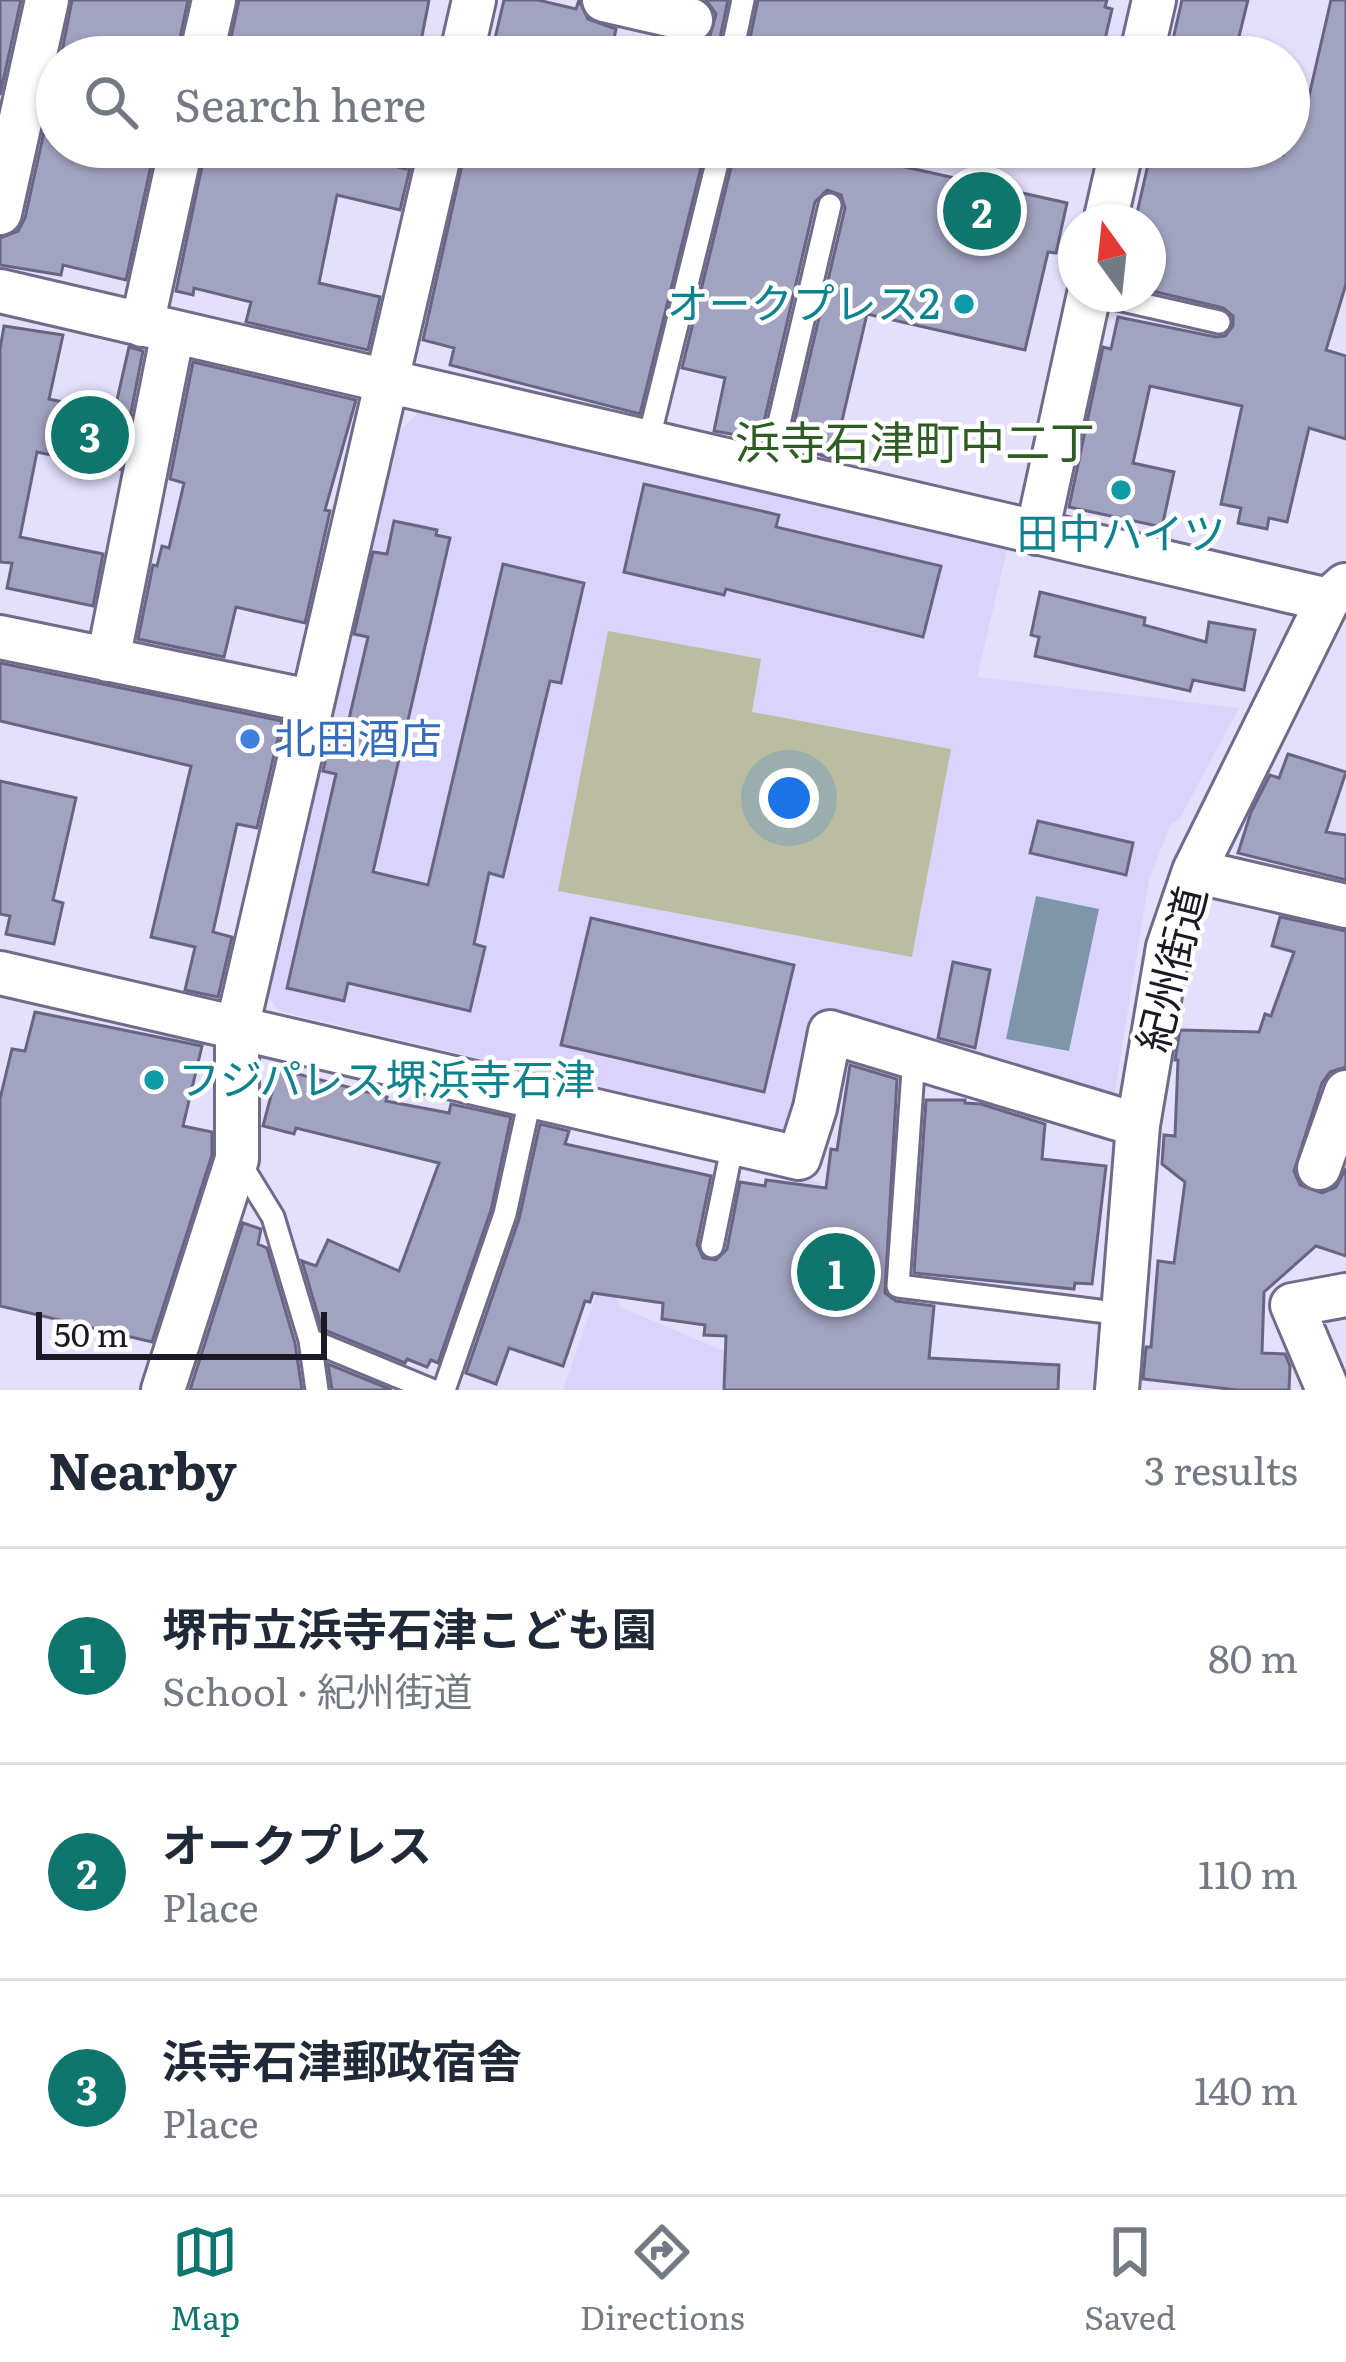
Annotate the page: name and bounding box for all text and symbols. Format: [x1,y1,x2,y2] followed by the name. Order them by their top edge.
[36,36,1310,168] search box
[78,69,144,135] icon: search
[174,69,426,136] text: Search here
[943,166,1021,256] pin: 2
[1058,204,1166,312] north arrow
[667,270,940,332] place label: オークプレス2
[951,291,977,317] marker: オークプレス2
[51,390,129,480] pin: 3
[735,406,1095,473] district label: 浜寺石津町中二丁
[1108,477,1134,503] marker: 田中ハイツ
[1016,500,1226,562] place label: 田中ハイツ
[274,705,442,767] place label: 北田酒店
[237,726,263,752] marker: 北田酒店
[759,768,819,828] your location
[1119,879,1219,1057] street label: 紀州街道
[178,1046,595,1108] place label: フジパレス堺浜寺石津
[141,1067,167,1093] marker: フジパレス堺浜寺石津
[797,1227,875,1317] pin: 1
[36,1306,327,1359] scale bar
[54,1308,128,1357] text: 50 m
[48,1430,237,1506] text: Nearby
[1144,1439,1298,1497] text: 3 results
[162,1593,657,1660] text: 堺市立浜寺石津こども園
[79,1627,95,1685] text: 1
[1208,1627,1298,1685] text: 80 m
[162,1660,473,1718] text: School · 紀州街道
[162,1809,432,1876] text: オークプレス
[77,1843,97,1901] text: 2
[1198,1843,1298,1901] text: 110 m
[162,1876,259,1934] text: Place
[162,2025,522,2092] text: 浜寺石津郵政宿舎
[76,2059,98,2117] text: 3
[1194,2059,1298,2117] text: 140 m
[162,2092,259,2150] text: Place
[170,2219,240,2340] tab: Map
[580,2219,745,2340] tab: Directions
[1084,2219,1176,2340] tab: Saved

